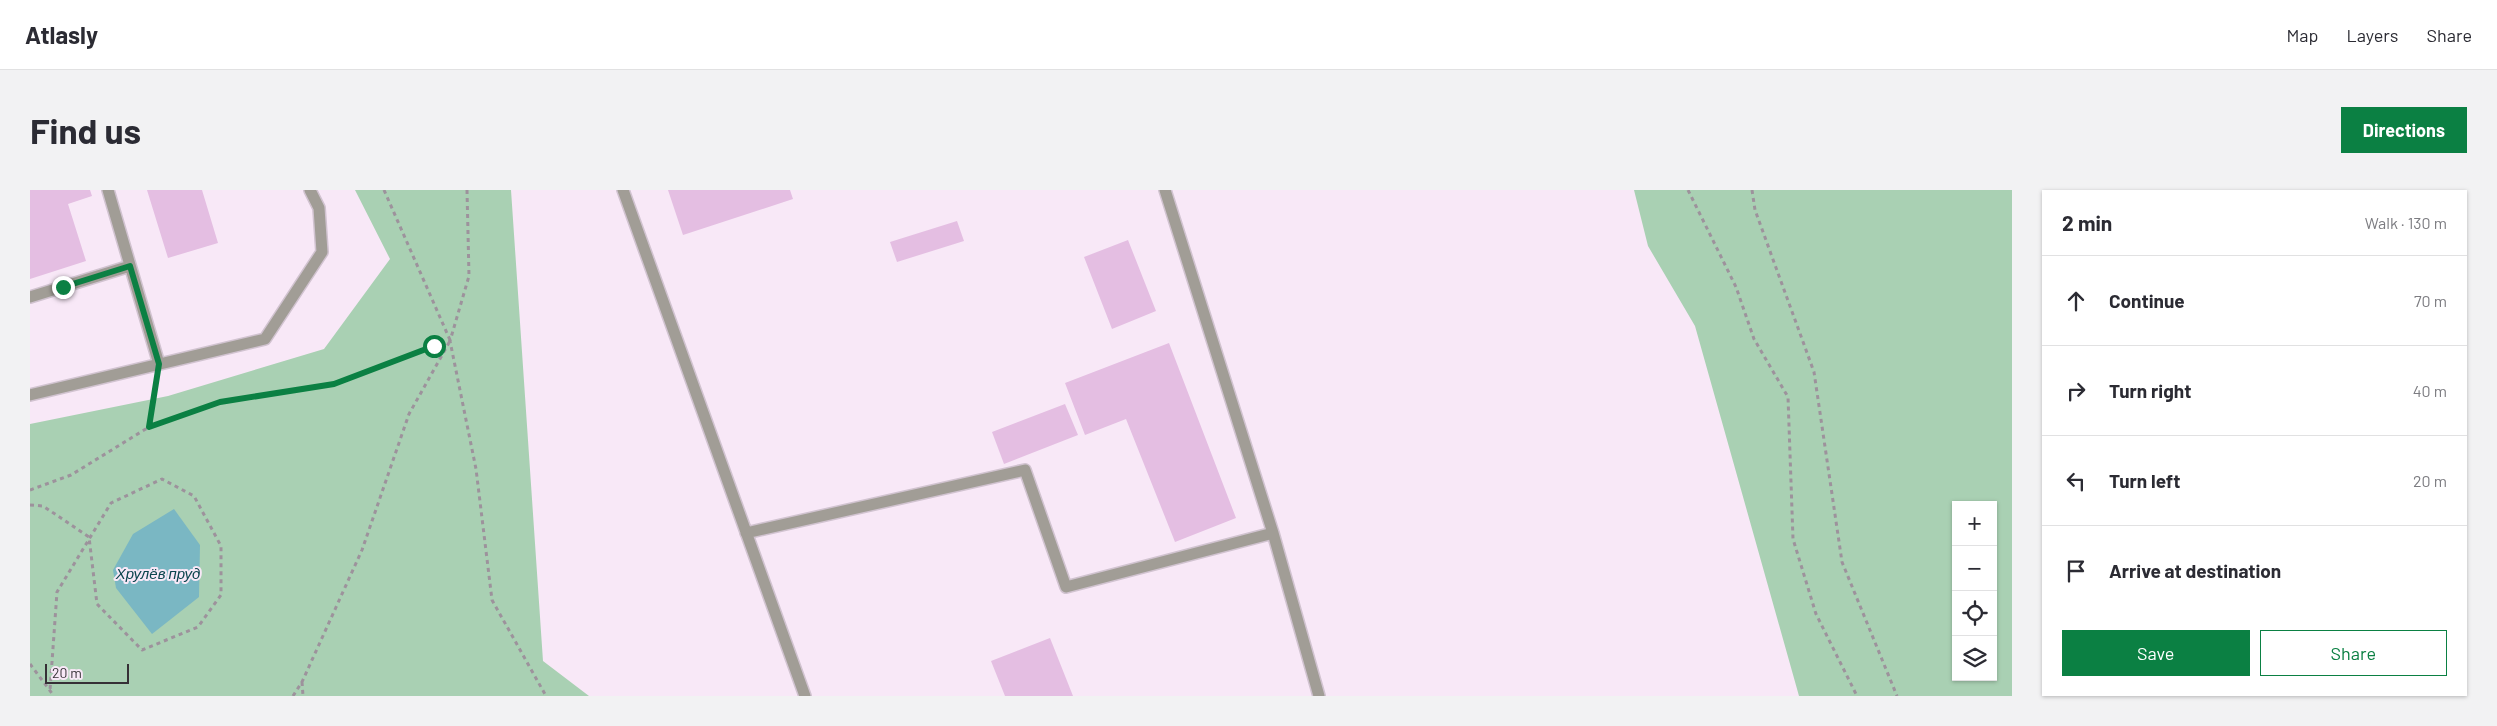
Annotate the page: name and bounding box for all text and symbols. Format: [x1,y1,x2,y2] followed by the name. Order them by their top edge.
[25,20,98,49] text: Atlasly
[2286,24,2318,46] text: Map
[2346,24,2399,46] text: Layers
[2427,24,2472,46] text: Share
[2341,107,2467,153] button: Directions
[30,109,141,151] text: Find us
[2062,210,2112,235] text: 2 min
[2365,213,2447,232] text: Walk · 130 m
[52,276,75,299] route end
[2062,287,2090,315] icon: ahead
[2109,289,2185,312] text: Continue
[2414,291,2447,310] text: 70 m
[423,335,446,358] route start
[2062,377,2090,405] icon: right
[2109,379,2191,402] text: Turn right
[2413,381,2447,400] text: 40 m
[2062,467,2090,495] icon: left
[2109,469,2180,492] text: Turn left
[2413,471,2447,490] text: 20 m
[1952,501,1997,681] map controls
[1952,501,1997,546] button: +
[1952,546,1997,591] button: −
[2062,557,2090,585] icon: arrive
[2109,559,2281,582] text: Arrive at destination
[115,564,200,582] water label: Хрулёв пруд
[1952,591,1997,636] button: locate
[2062,630,2250,676] button: Save
[2260,630,2447,676] button: Share
[1952,636,1997,681] button: layers
[45,661,129,684] scale bar
[52,664,82,681] text: 20 m

